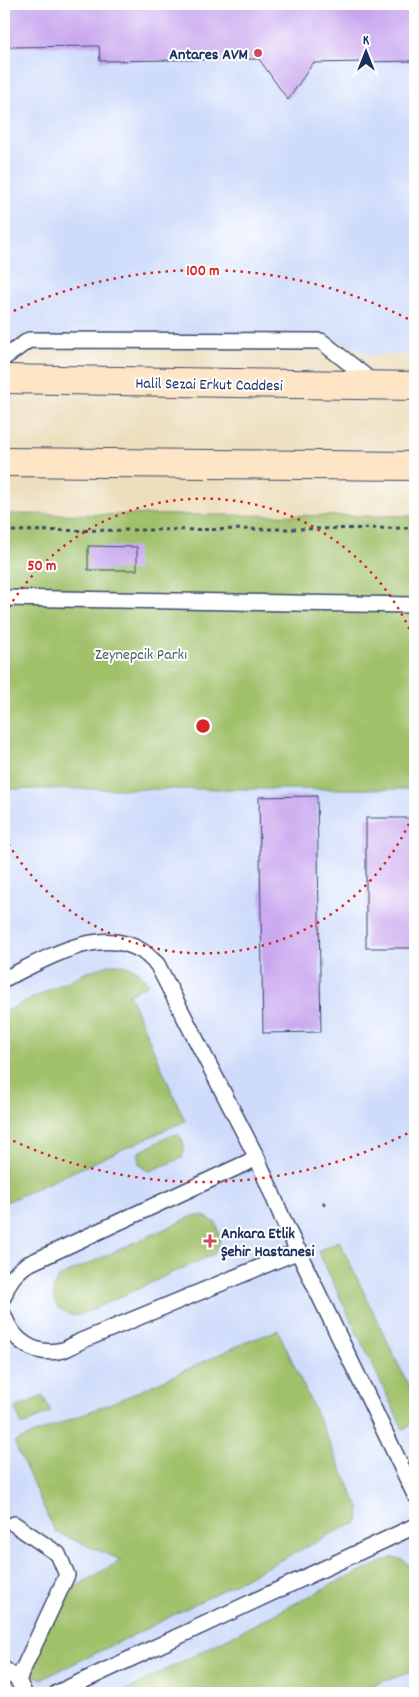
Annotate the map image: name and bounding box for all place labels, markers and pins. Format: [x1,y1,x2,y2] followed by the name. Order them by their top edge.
[169,44,248,67] place label: Antares AVM
[252,47,264,59] marker: Antares AVM
[194,717,212,735] centre of rings
[221,1223,314,1264] place label: Ankara Etlik Şehir Hastanesi
[203,1234,217,1248] marker: Ankara Etlik Şehir Hastanesi

